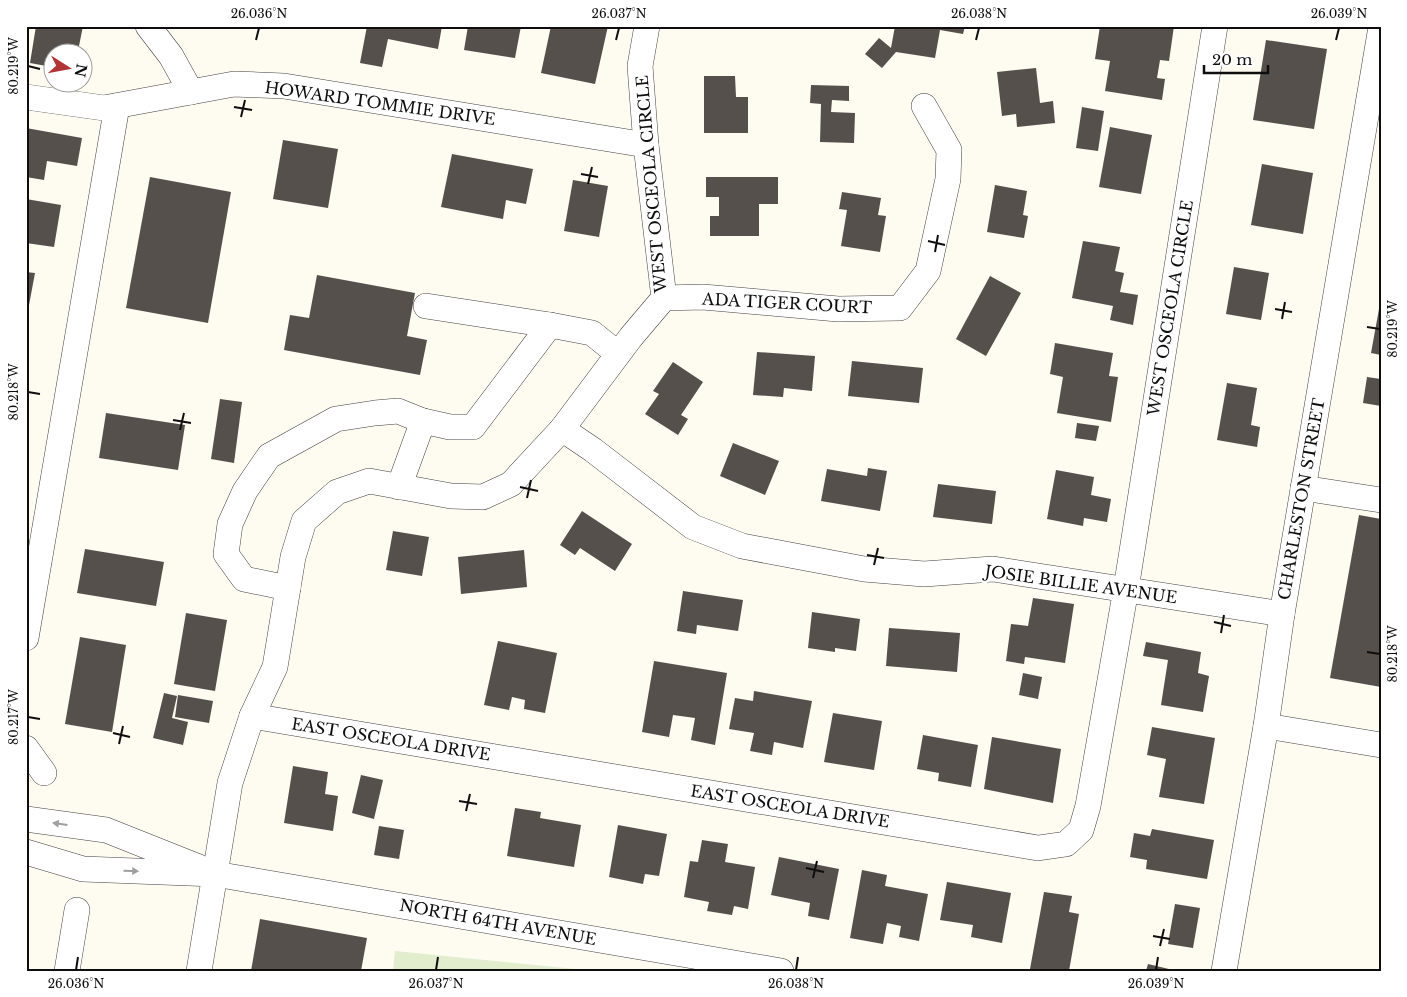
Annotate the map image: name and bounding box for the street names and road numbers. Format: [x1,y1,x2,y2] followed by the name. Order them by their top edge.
[632,74,671,295] street label: WEST OSCEOLA CIRCLE
[263,77,497,129] street label: HOWARD TOMMIE DRIVE
[1143,199,1197,418] street label: WEST OSCEOLA CIRCLE
[701,289,873,317] street label: ADA TIGER COURT
[1273,396,1329,601] street label: CHARLESTON STREET
[982,560,1178,607] street label: JOSIE BILLIE AVENUE
[290,713,492,765] street label: EAST OSCEOLA DRIVE
[689,780,891,832] street label: EAST OSCEOLA DRIVE
[398,895,598,949] street label: NORTH 64TH AVENUE

